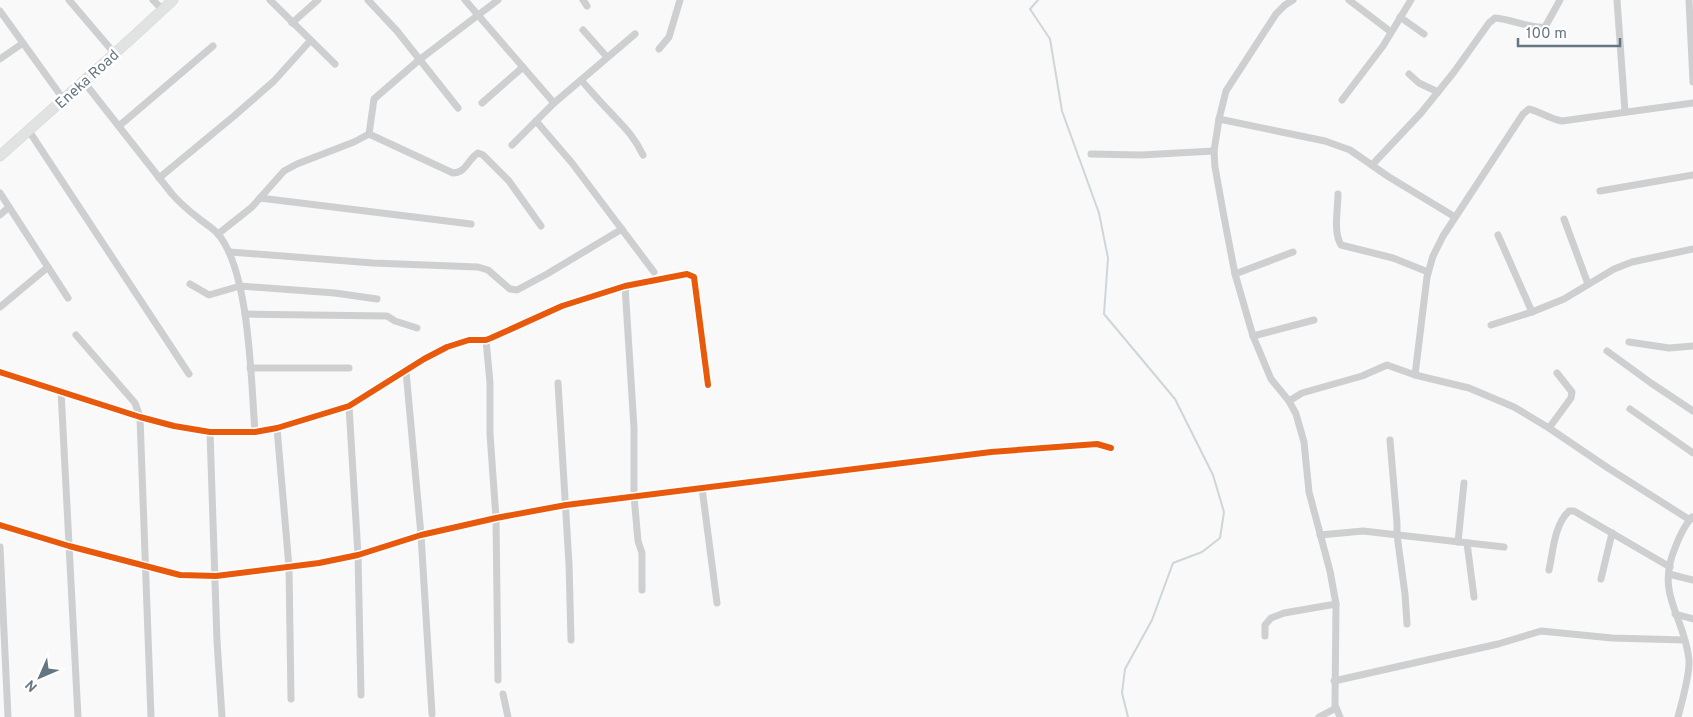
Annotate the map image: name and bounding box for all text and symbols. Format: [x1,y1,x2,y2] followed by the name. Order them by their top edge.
[1518,15,1620,47] scale bar
[1526,25,1567,44] text: 100 m
[52,46,124,114] street label: Eneka Road
[15,652,65,702] north arrow
[22,676,41,695] text: N

